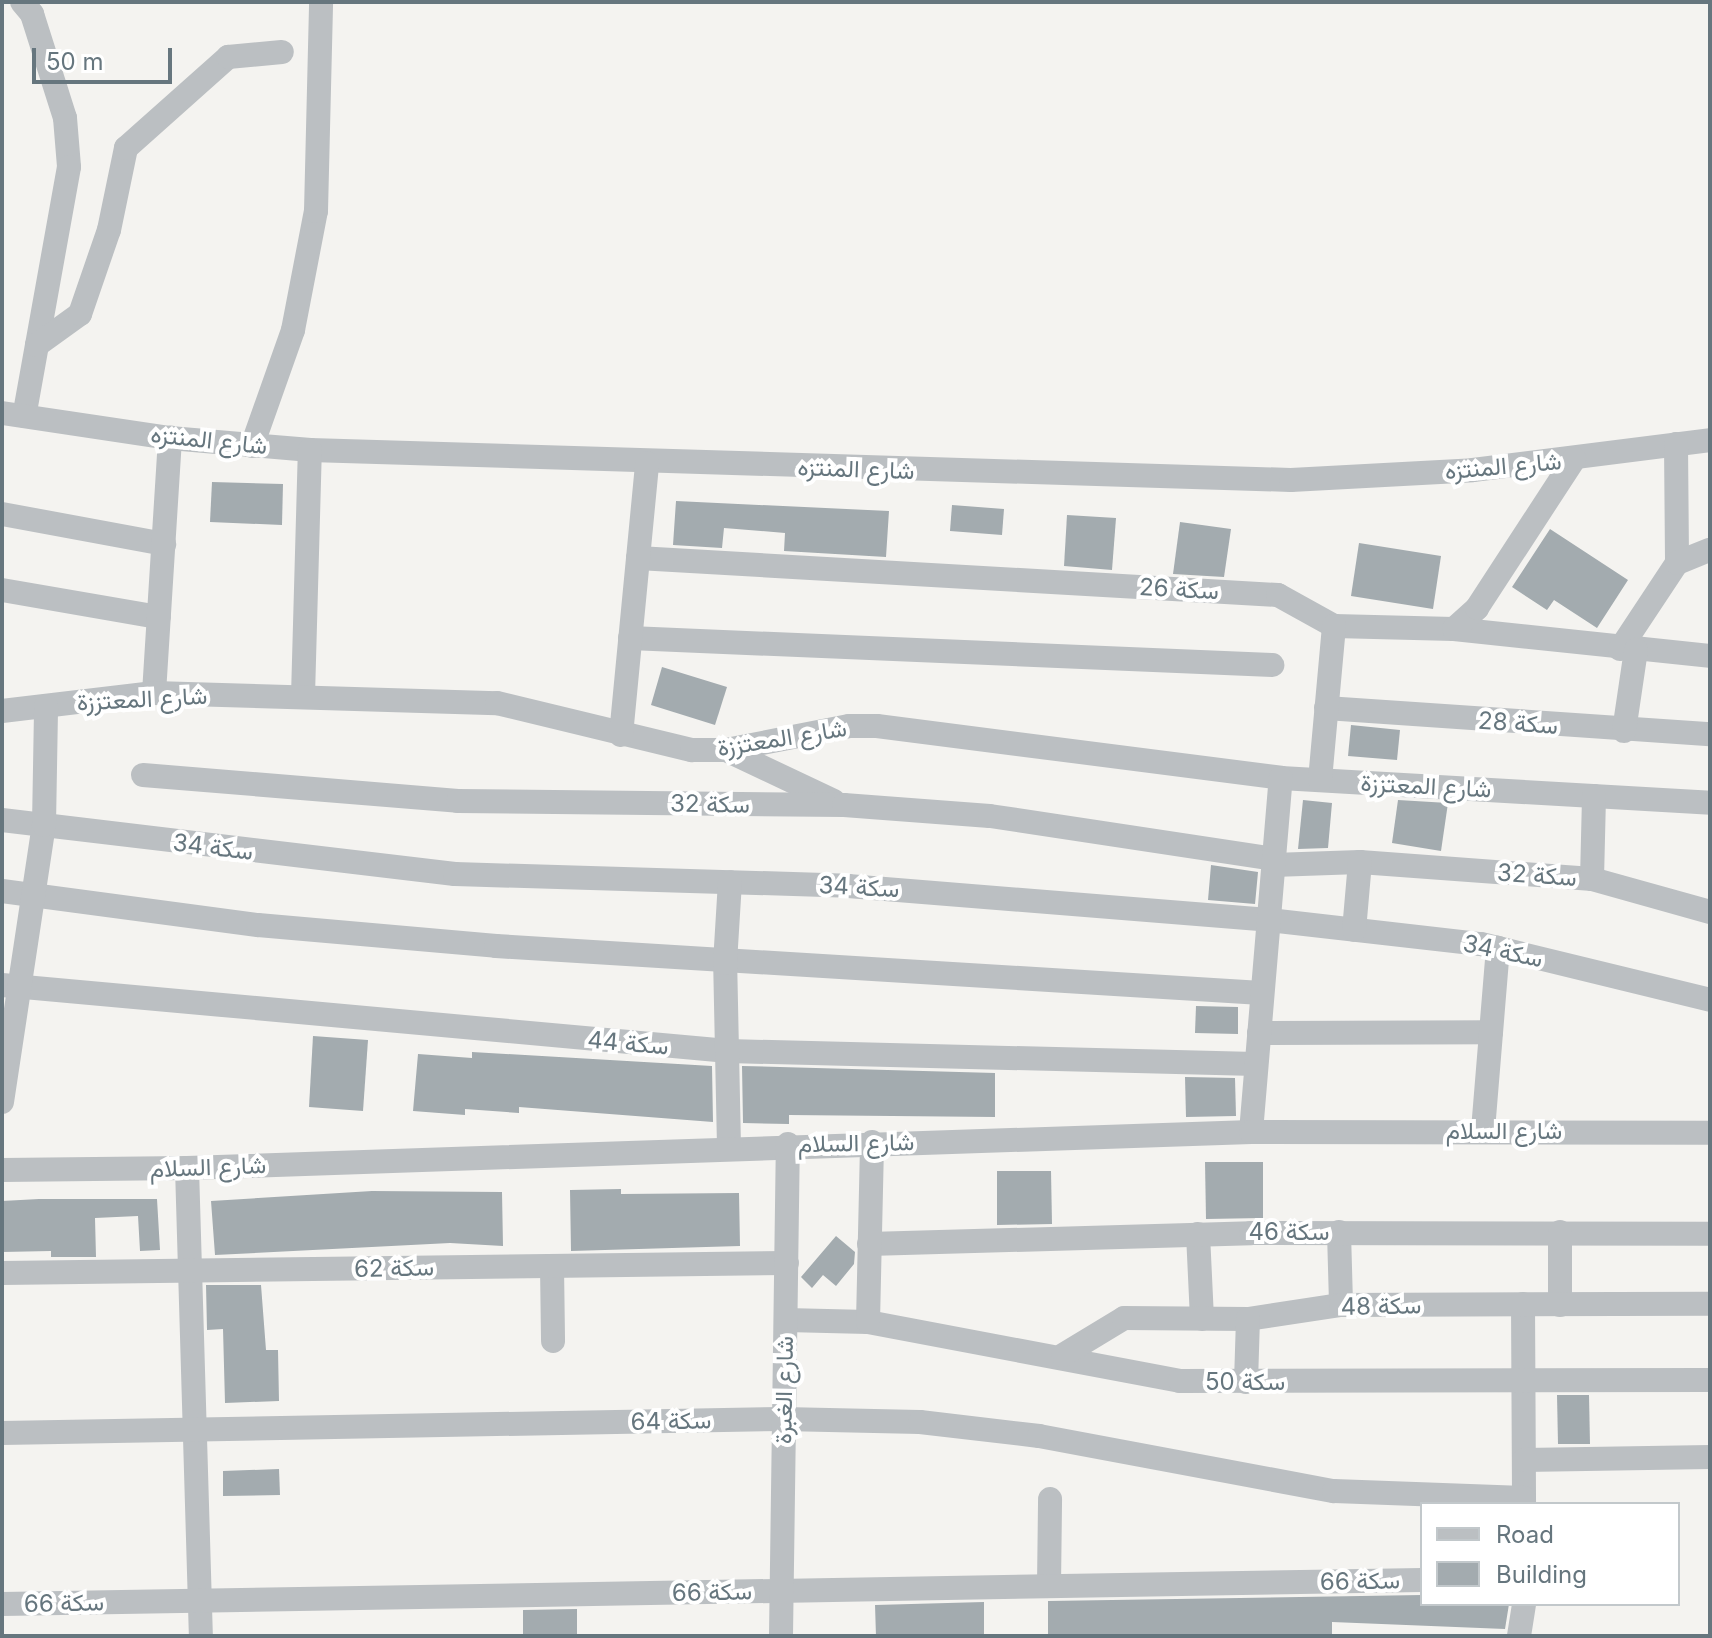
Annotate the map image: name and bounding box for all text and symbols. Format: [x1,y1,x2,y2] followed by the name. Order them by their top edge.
[36,32,176,82] scale bar
[46,47,104,76] text: 50 m
[149,420,269,460] street label: شارع المنتزه
[1443,447,1563,485] street label: شارع المنتزه
[797,453,915,485] street label: شارع المنتزه
[1138,573,1220,605] street label: سكة 26
[76,681,208,717] street label: شارع المعتززة
[1477,706,1559,740] street label: سكة 28
[715,714,849,762] street label: شارع المعتززة
[1360,768,1492,804] street label: شارع المعتززة
[670,789,750,819] street label: سكة 32
[171,828,255,866] street label: سكة 34
[1496,858,1578,892] street label: سكة 32
[818,871,900,903] street label: سكة 34
[1461,929,1545,973] street label: سكة 34
[586,1025,670,1061] street label: سكة 44
[1446,1117,1562,1145] street label: شارع السلام
[798,1128,914,1158] street label: شارع السلام
[149,1151,267,1183] street label: شارع السلام
[1249,1218,1329,1246] street label: سكة 46
[354,1253,434,1283] street label: سكة 62
[1340,1291,1422,1321] street label: سكة 48
[769,1336,799,1444] street label: شارع الغبرة
[1205,1368,1285,1396] street label: سكة 50
[630,1406,712,1436] street label: سكة 64
[1420,1502,1680,1606] legend
[1496,1520,1554,1549] text: Road
[1496,1560,1587,1589] text: Building
[1320,1566,1400,1596] street label: سكة 66
[672,1577,752,1607] street label: سكة 66
[24,1588,104,1618] street label: سكة 66

